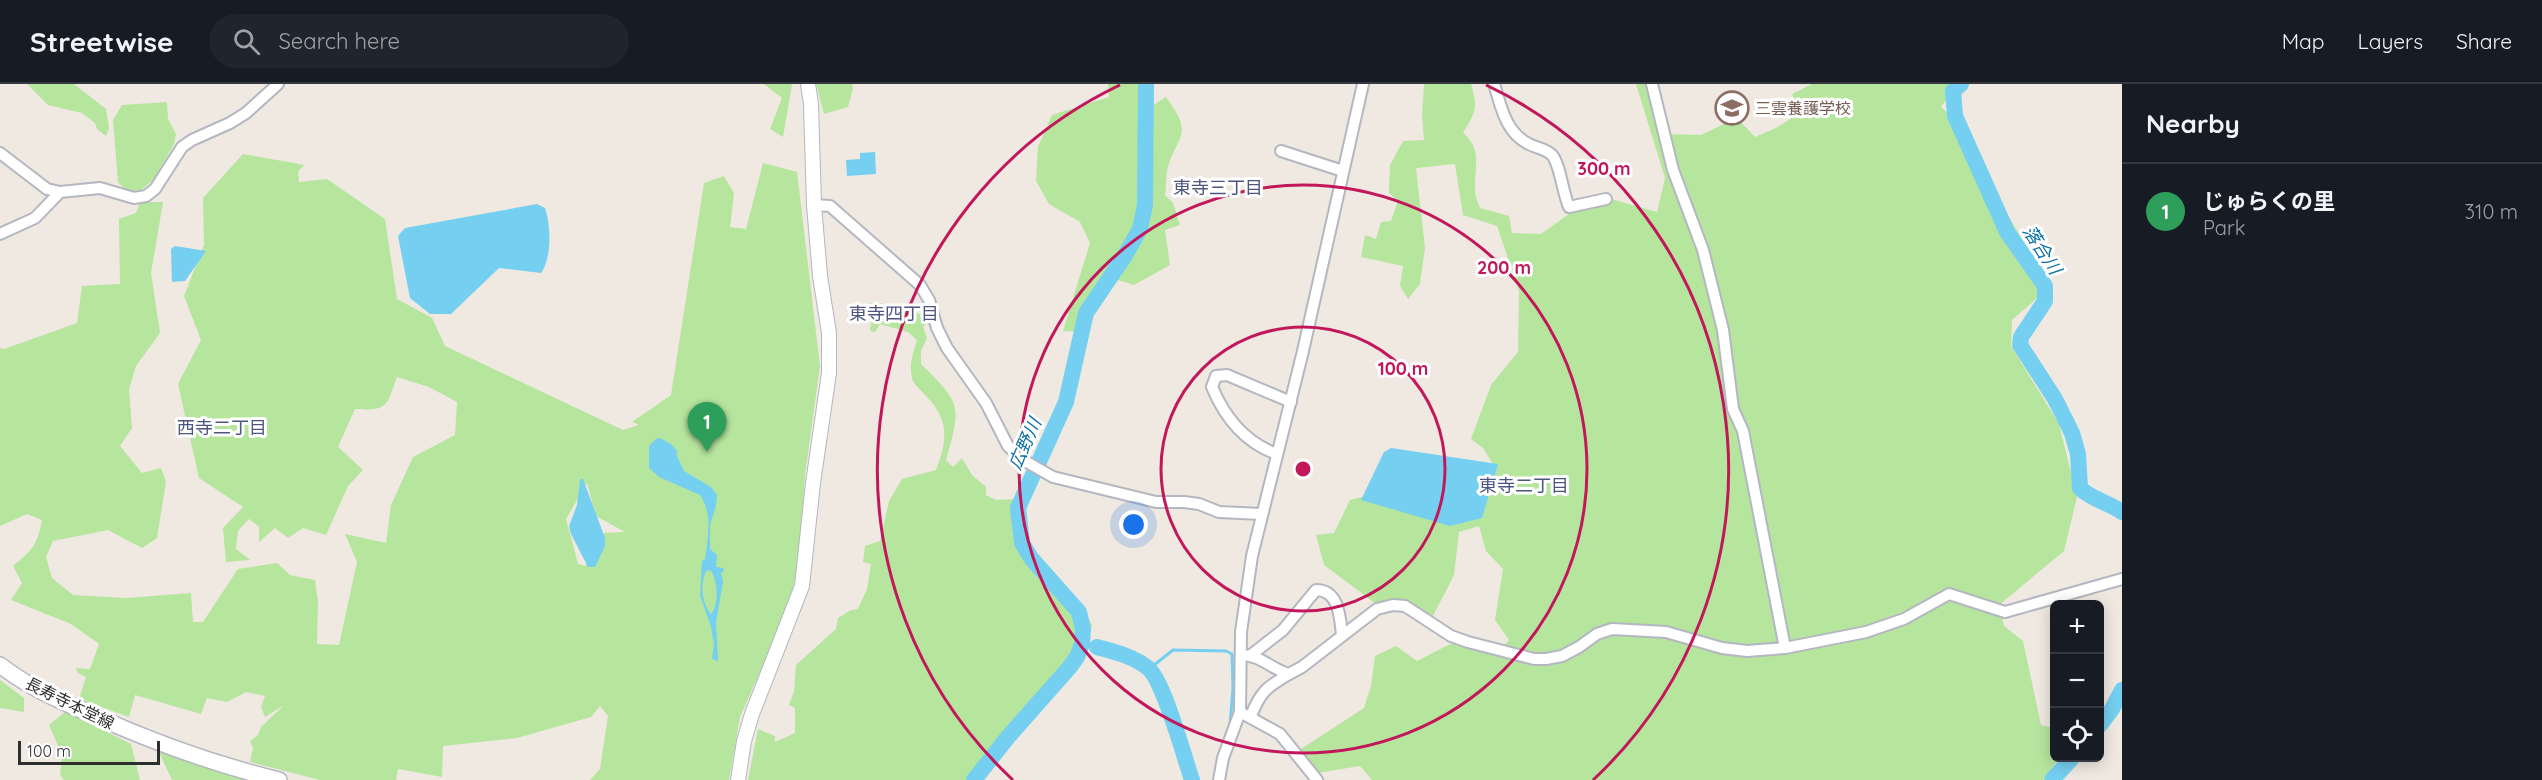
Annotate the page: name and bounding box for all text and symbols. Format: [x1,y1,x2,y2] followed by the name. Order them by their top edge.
[209,14,629,68] search box
[30,24,173,59] text: Streetwise
[230,25,263,58] icon: search
[278,27,400,55] text: Search here
[2282,28,2325,54] text: Map
[2358,28,2423,54] text: Layers
[2456,28,2512,54] text: Share
[1714,90,1750,126] school or university icon: 三雲養護学校
[1755,98,1851,118] place label: 三雲養護学校
[2146,107,2240,140] text: Nearby
[1577,157,1631,180] text: 300 m
[1173,176,1263,199] district label: 東寺三丁目
[2203,187,2335,215] text: じゅらくの里
[2162,199,2169,224] text: 1
[2465,199,2518,224] text: 310 m
[2203,215,2245,240] text: Park
[2018,221,2068,280] water label: 落合川
[1477,256,1531,279] text: 200 m
[849,302,939,325] district label: 東寺四丁目
[1378,357,1428,380] text: 100 m
[688,402,726,452] pin: 1
[1003,413,1047,473] water label: 広野川
[177,416,267,439] district label: 西寺二丁目
[1293,459,1313,479] centre of rings
[1479,474,1569,497] district label: 東寺二丁目
[1119,510,1148,539] your location
[2050,600,2104,762] map controls
[2050,600,2104,654] button: +
[2050,654,2104,708] button: −
[22,673,118,733] street label: 長寿寺本堂線
[2050,708,2104,762] button: locate
[18,738,160,766] scale bar
[27,741,71,761] text: 100 m

